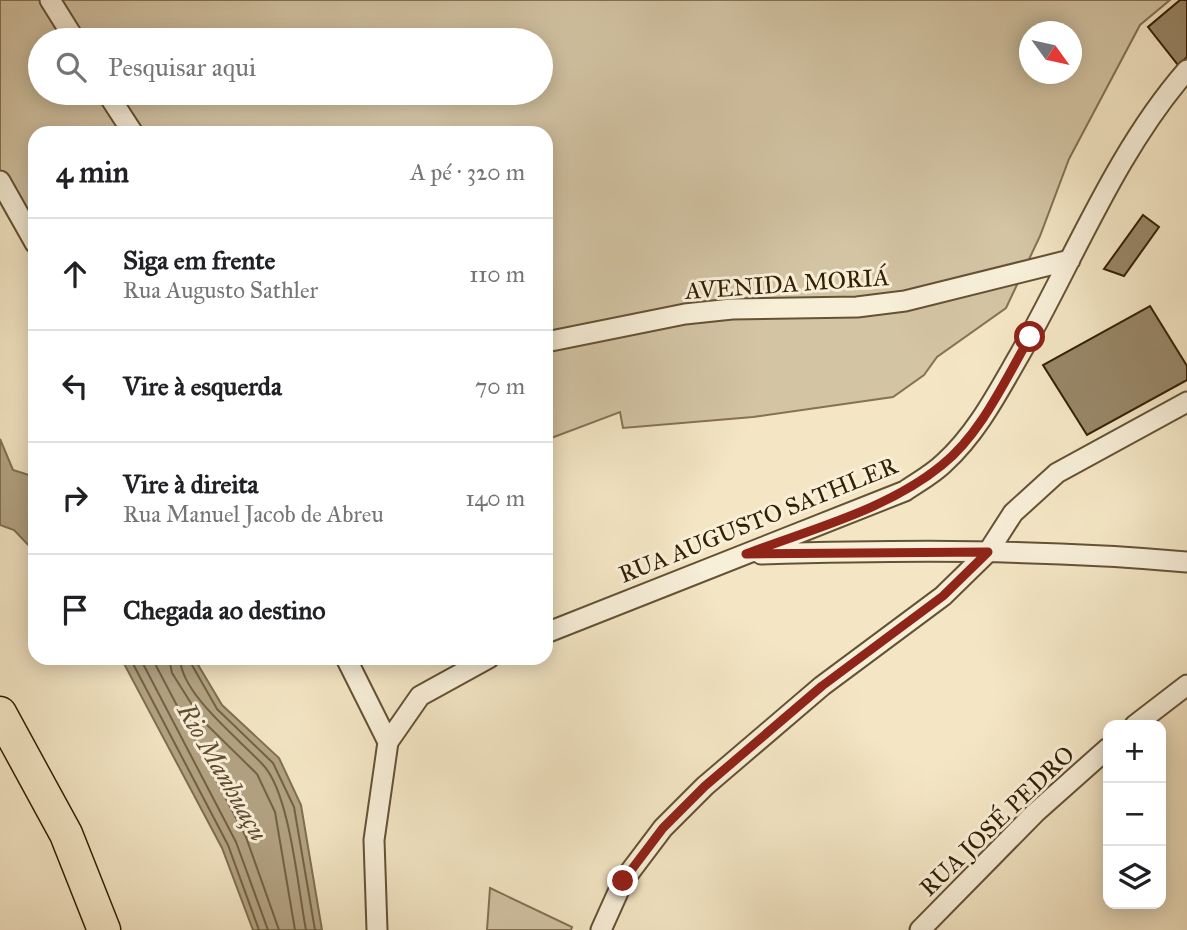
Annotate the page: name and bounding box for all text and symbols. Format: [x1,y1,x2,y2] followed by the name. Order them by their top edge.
[1019,21,1082,84] north arrow
[28,28,553,105] search box
[52,48,90,86] icon: search
[108,51,256,83] text: Pesquisar aqui
[56,154,129,190] text: 4 min
[410,158,525,186] text: A pé · 320 m
[123,244,275,276] text: Siga em frente
[56,255,94,293] icon: ahead
[469,260,525,288] text: 110 m
[683,262,890,306] street label: AVENIDA MORIÁ
[123,276,318,304] text: Rua Augusto Sathler
[1014,321,1045,352] route start
[56,367,94,405] icon: left
[123,370,282,402] text: Vire à esquerda
[475,372,525,400] text: 70 m
[614,450,903,590] street label: RUA AUGUSTO SATHLER
[123,468,259,500] text: Vire à direita
[56,479,94,517] icon: right
[465,484,525,512] text: 140 m
[123,500,384,528] text: Rua Manuel Jacob de Abreu
[56,591,94,629] icon: arrive
[123,594,326,626] text: Chegada ao destino
[170,696,275,847] water label: Rio Manhuaçu
[1103,720,1166,909] map controls
[1103,720,1166,783] button: +
[913,739,1081,903] street label: RUA JOSÉ PEDRO
[1103,783,1166,846] button: −
[1103,846,1166,909] button: layers
[607,865,638,896] route end

